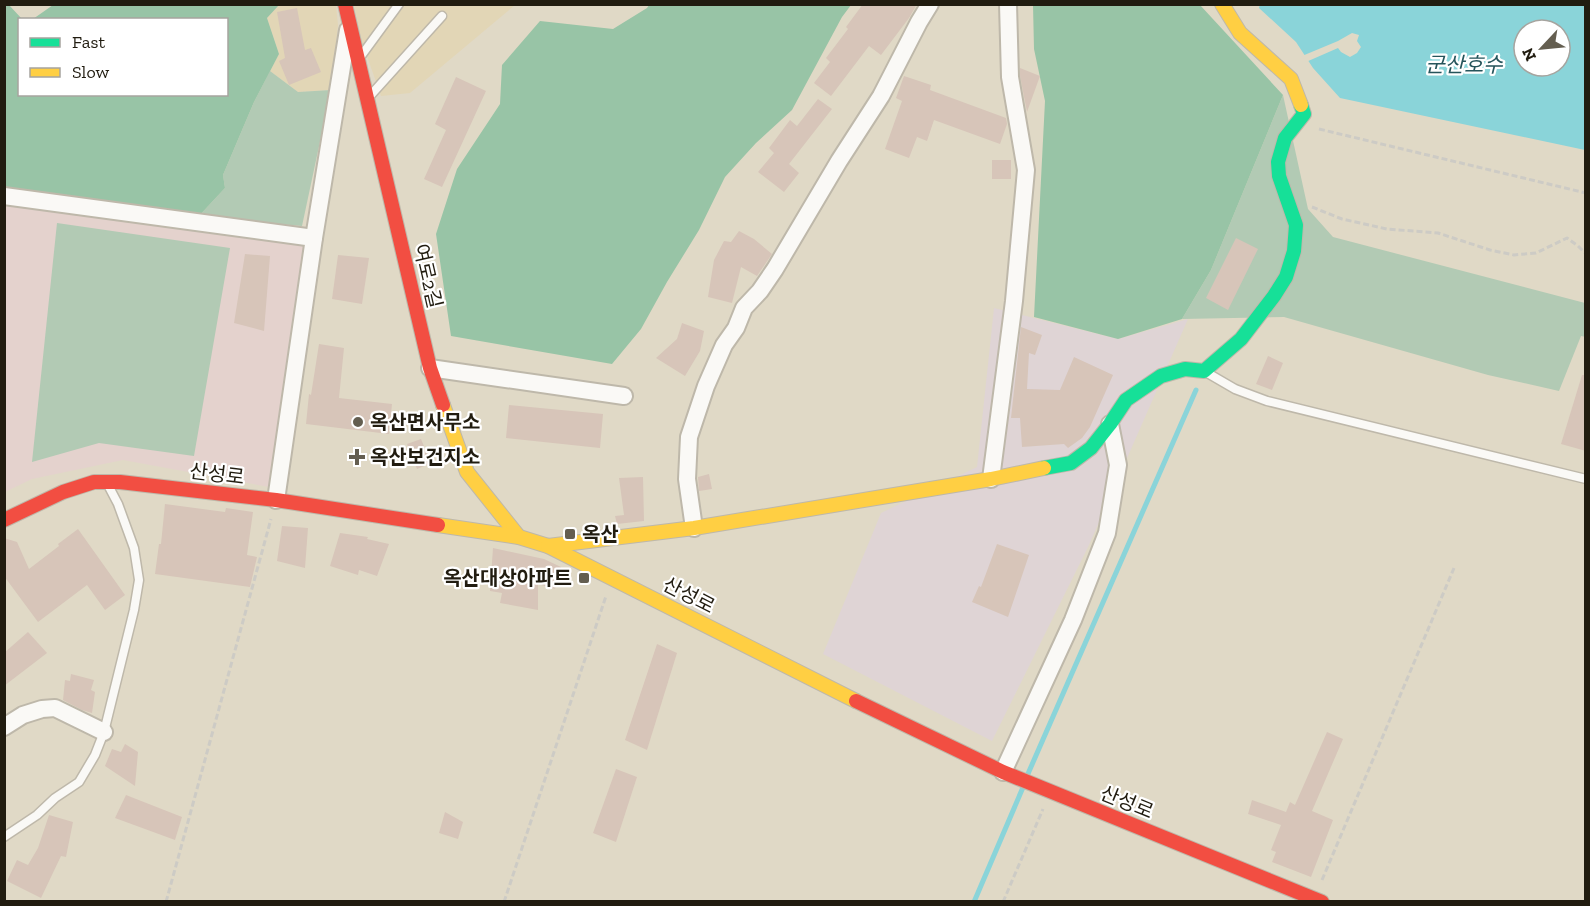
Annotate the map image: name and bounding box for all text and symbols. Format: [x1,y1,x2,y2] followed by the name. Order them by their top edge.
[18,18,228,96] legend
[1512,18,1572,78] north arrow
[72,31,105,53] text: Fast
[1518,45,1540,64] text: N
[1425,52,1503,77] water label: 군산호수
[72,61,109,83] text: Slow
[409,241,447,311] street label: 여로2길
[370,410,480,434] place label: 옥산면사무소
[351,415,365,429] marker: 옥산면사무소
[370,445,480,469] place label: 옥산보건지소
[348,448,366,466] marker: 옥산보건지소
[188,459,246,489] street label: 산성로
[582,522,619,546] place label: 옥산
[563,527,577,541] marker: 옥산
[443,566,572,590] place label: 옥산대상아파트
[577,571,591,585] marker: 옥산대상아파트
[659,572,719,618] street label: 산성로
[1097,781,1157,823] street label: 산성로

